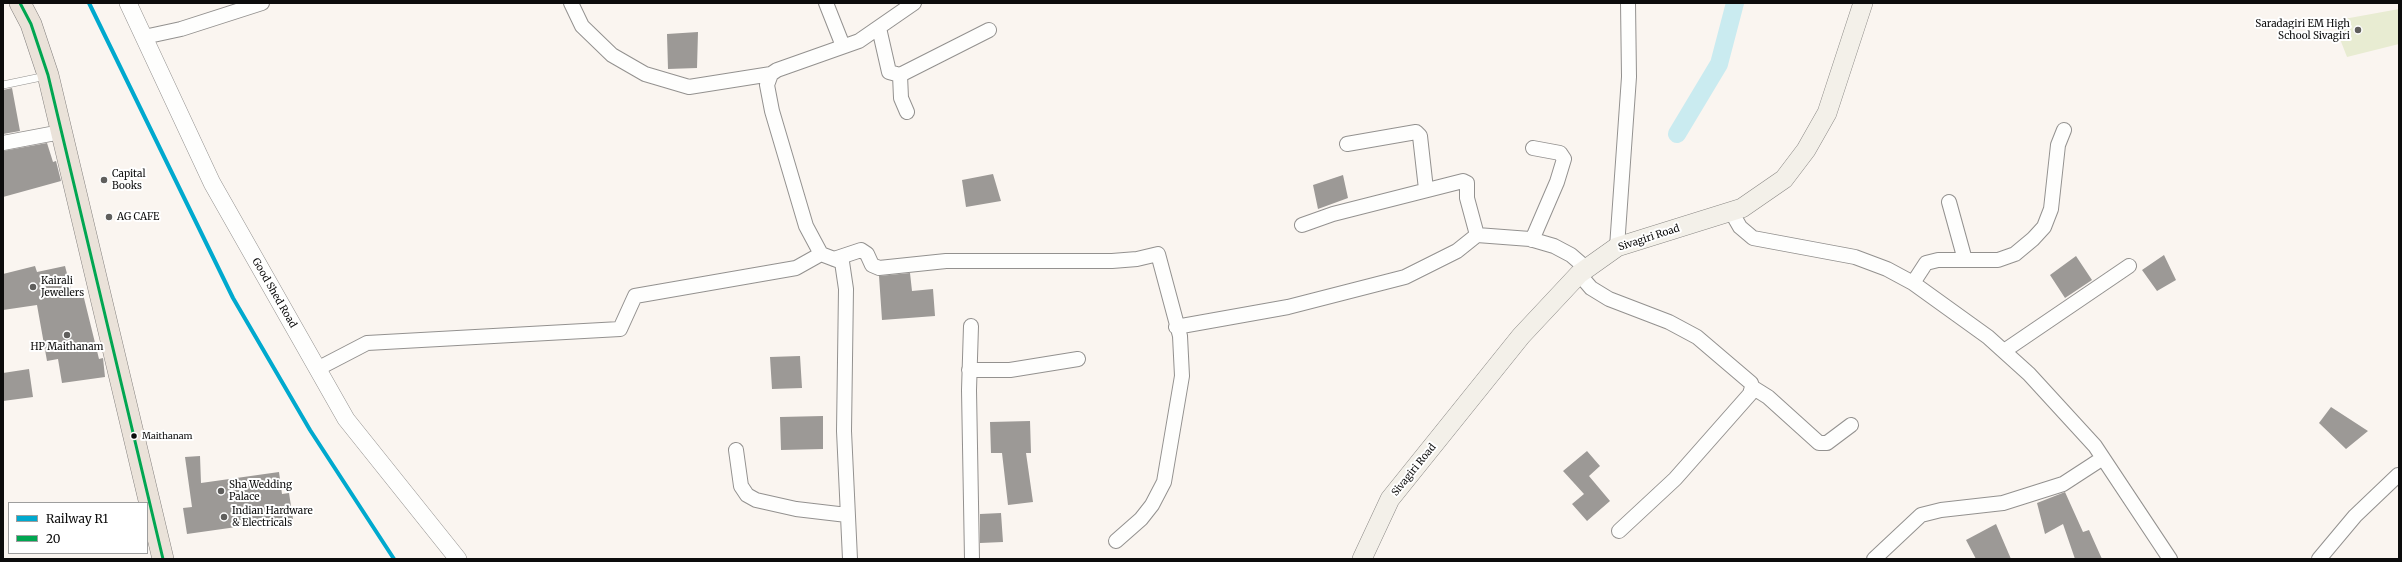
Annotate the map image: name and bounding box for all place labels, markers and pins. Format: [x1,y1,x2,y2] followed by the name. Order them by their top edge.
[2255,18,2350,42] place label: Saradagiri EM High School Sivagiri
[2353,25,2363,35] marker: Saradagiri EM High School Sivagiri
[112,168,146,192] place label: Capital Books
[99,175,109,185] marker: Capital Books
[117,211,159,223] place label: AG CAFE
[104,212,114,222] marker: AG CAFE
[41,275,84,298] place label: Kairali Jewellers
[28,282,38,292] marker: Kairali Jewellers
[62,330,72,340] marker: HP Maithanam
[31,341,103,353] place label: HP Maithanam
[129,431,139,441] marker: Maithanam
[142,431,192,441] place label: Maithanam
[229,479,292,502] place label: Sha Wedding Palace
[216,486,226,496] marker: Sha Wedding Palace
[232,505,313,528] place label: Indian Hardware & Electricals
[219,512,229,522] marker: Indian Hardware & Electricals

